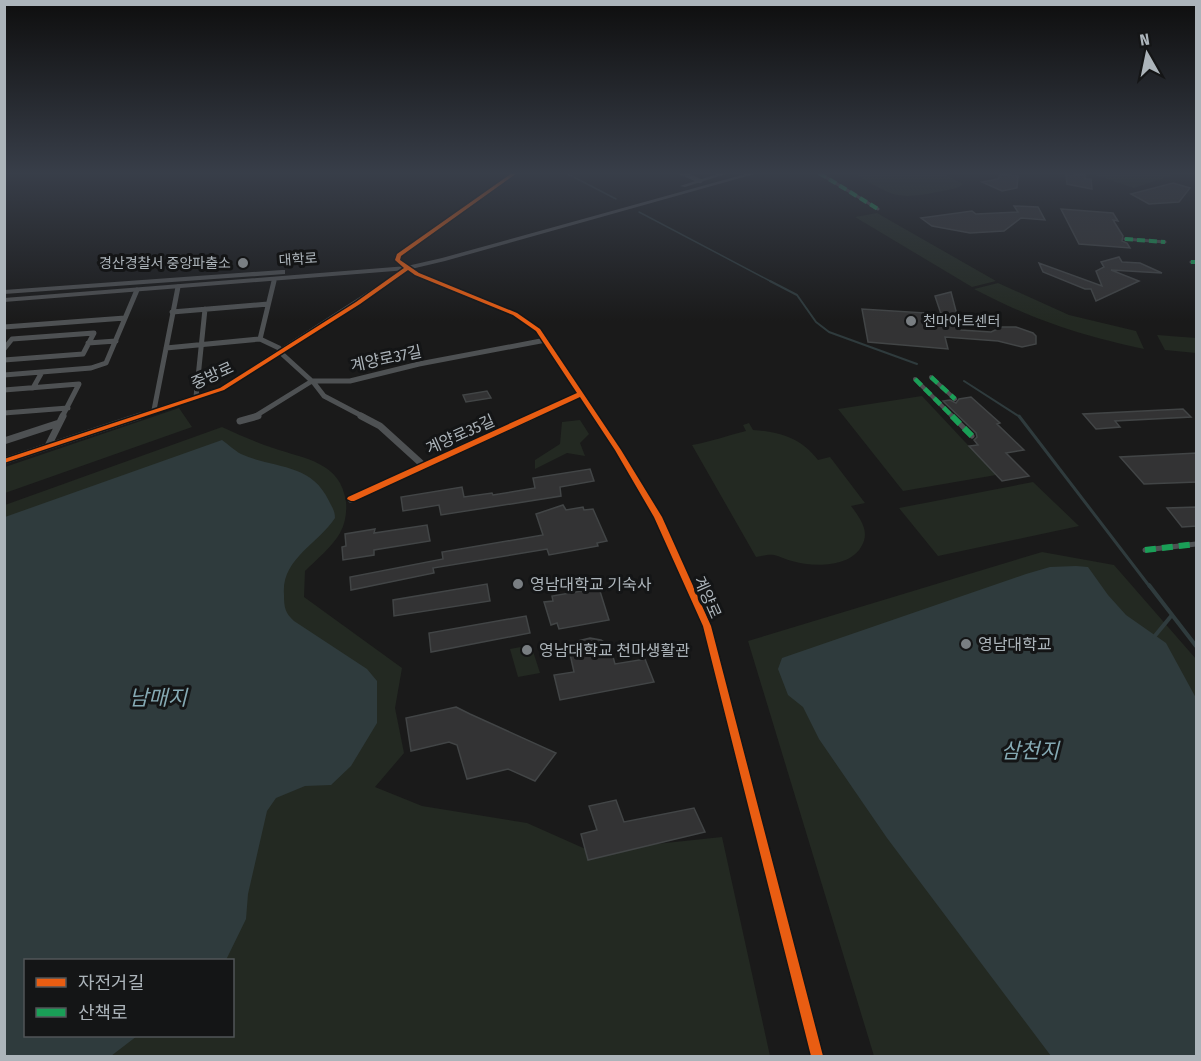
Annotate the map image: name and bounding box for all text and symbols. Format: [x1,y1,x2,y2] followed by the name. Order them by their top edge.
[1117,24,1177,84] north arrow
[1139,30,1151,50] text: N
[278,250,318,269] street label: 대학로
[99,255,231,272] place label: 경산경찰서 중앙파출소
[236,256,250,270] marker: 경산경찰서 중앙파출소
[923,313,1000,330] place label: 천마아트센터
[904,314,918,328] marker: 천마아트센터
[349,342,424,375] street label: 계양로37길
[188,358,236,393] street label: 중방로
[423,411,498,458] street label: 계양로35길
[690,573,725,621] street label: 계양로
[530,575,652,594] place label: 영남대학교 기숙사
[511,577,525,591] marker: 영남대학교 기숙사
[978,635,1052,654] place label: 영남대학교
[959,637,973,651] marker: 영남대학교
[539,641,690,660] place label: 영남대학교 천마생활관
[520,643,534,657] marker: 영남대학교 천마생활관
[129,685,189,711] water label: 남매지
[1001,738,1061,764] water label: 삼천지
[24,959,234,1037] legend
[78,972,144,994] text: 자전거길
[78,1002,128,1024] text: 산책로

